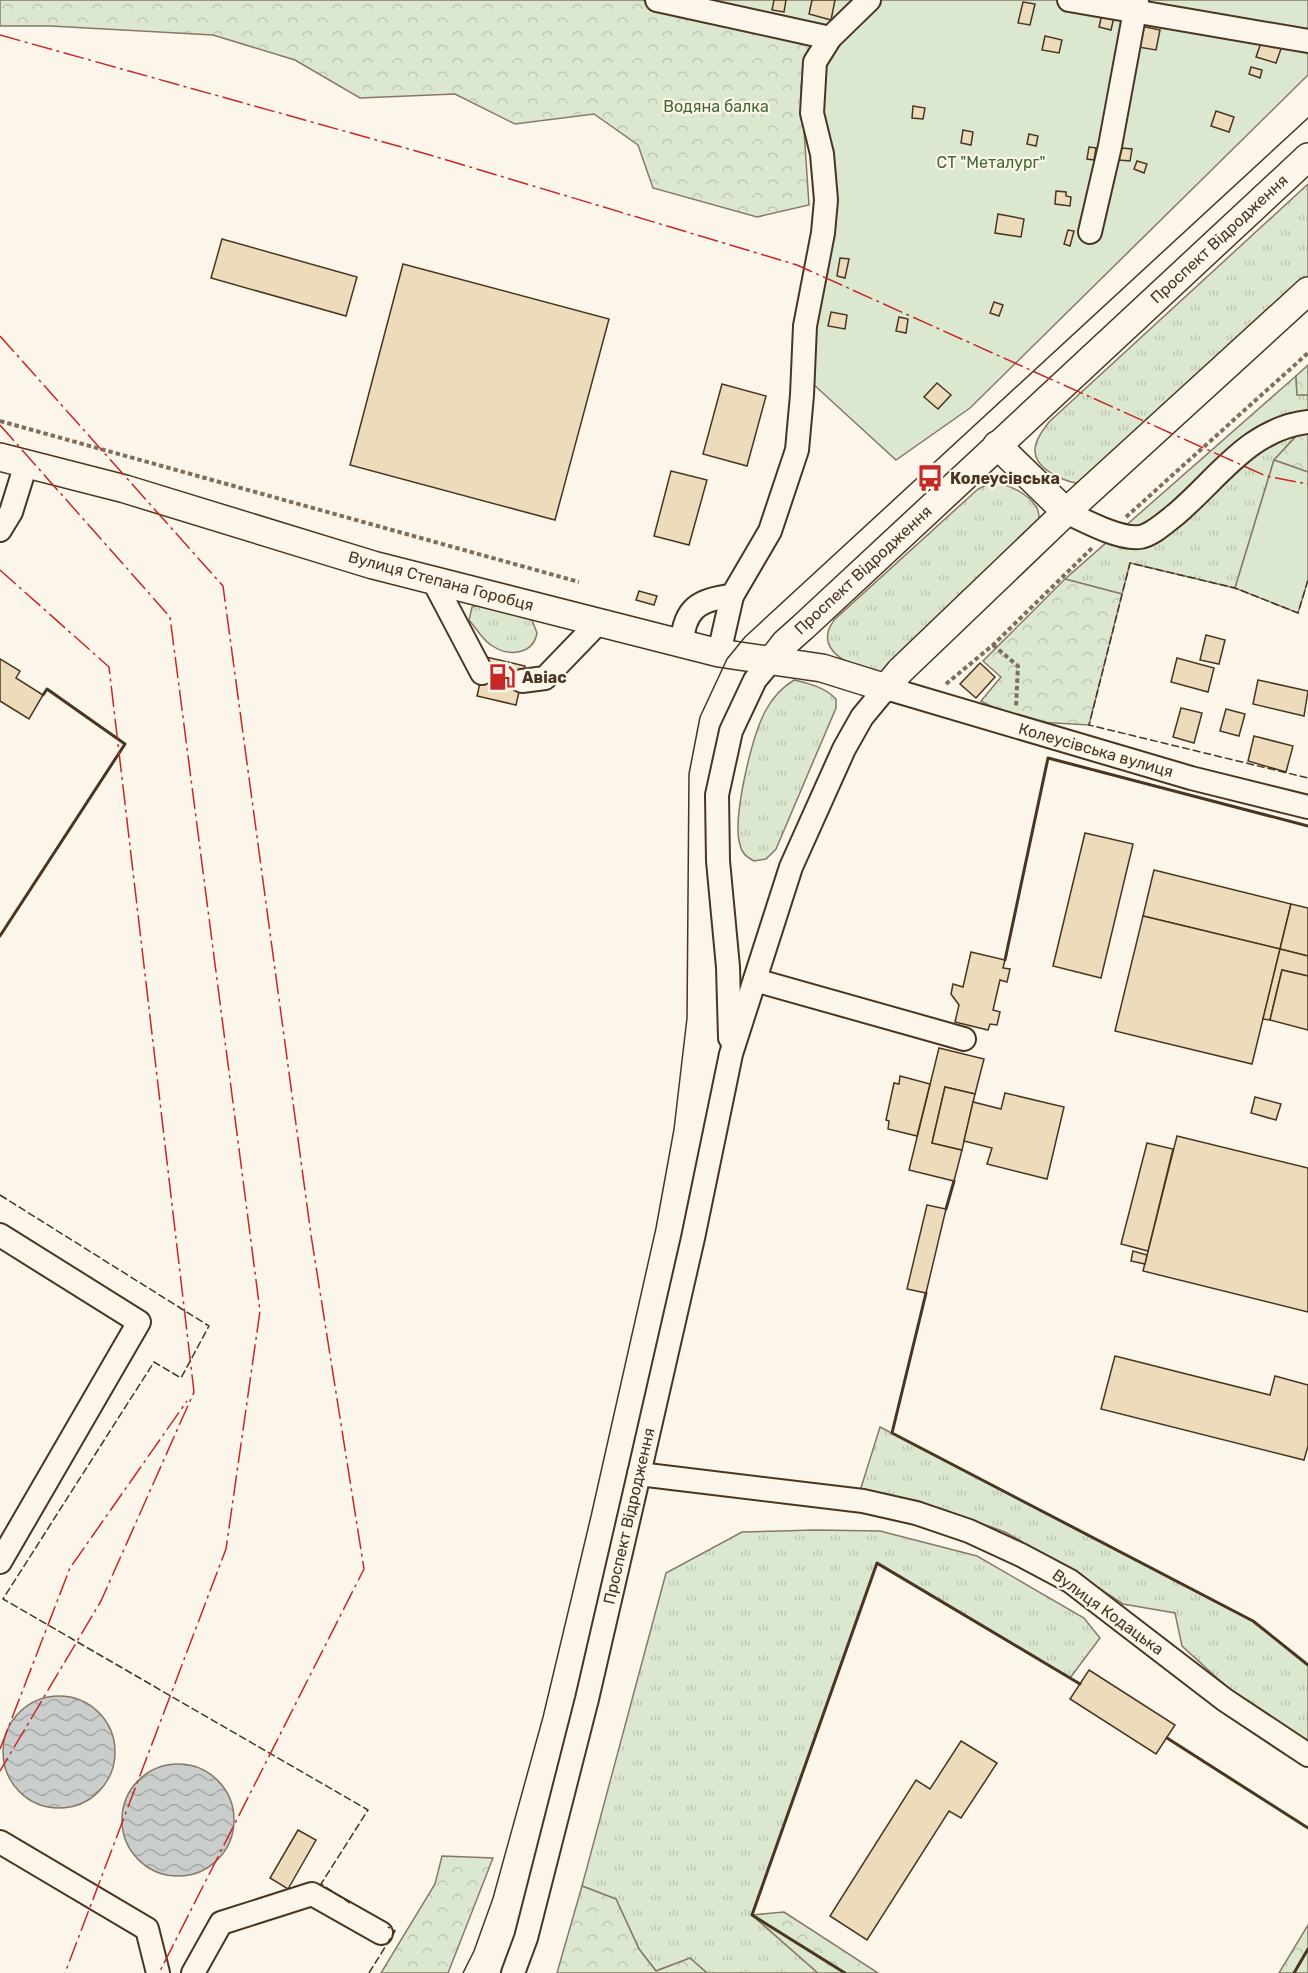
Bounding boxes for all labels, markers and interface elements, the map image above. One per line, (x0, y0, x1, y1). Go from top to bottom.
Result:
park label: Водяна балка (663, 97, 769, 116)
park label: СТ "Металург" (937, 153, 1045, 172)
street label: Проспект Відродження (1147, 170, 1291, 308)
bus stop icon: Колеусівська (915, 463, 945, 493)
place label: Колеусівська (950, 469, 1060, 488)
street label: Проспект Відродження (791, 501, 935, 639)
street label: Вулиця Степана Горобця (346, 547, 536, 615)
fuel station icon: Авіас (487, 662, 517, 692)
place label: Авіас (522, 668, 567, 687)
street label: Колеусівська вулиця (1017, 719, 1175, 781)
street label: Проспект Відродження (599, 1426, 659, 1606)
street label: Вулиця Кодацька (1049, 1565, 1167, 1659)

